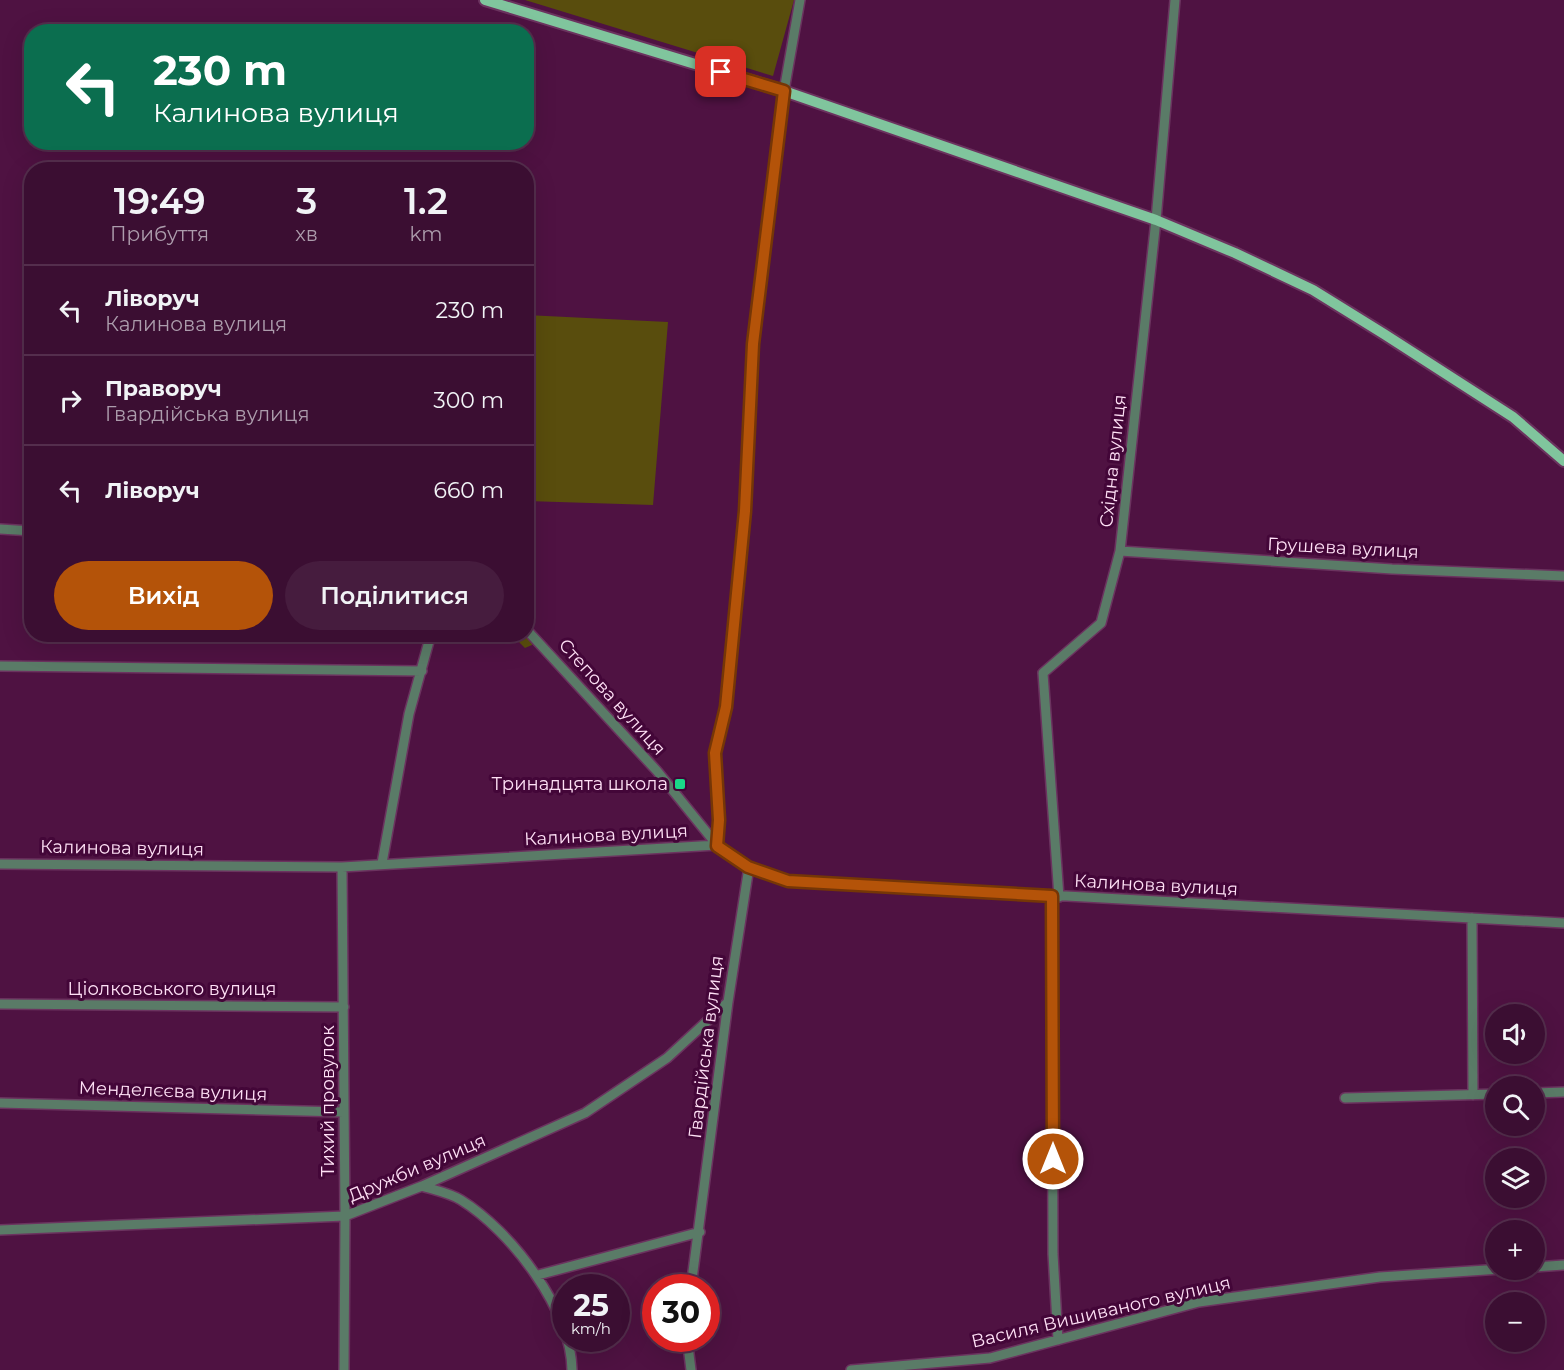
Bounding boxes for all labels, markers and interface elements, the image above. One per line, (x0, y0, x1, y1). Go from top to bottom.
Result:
text: 230 m (153, 44, 287, 96)
pin (695, 46, 746, 97)
icon: left (54, 48, 132, 126)
icon: arrive (704, 55, 737, 88)
text: Калинова вулиця (153, 96, 399, 129)
text: 19:49 (114, 179, 206, 223)
text: 3 (296, 179, 317, 223)
text: 1.2 (404, 179, 448, 223)
text: Прибуття (110, 222, 209, 246)
text: хв (295, 222, 318, 246)
text: km (409, 222, 442, 246)
text: Ліворуч (105, 285, 200, 312)
icon: left (54, 294, 87, 327)
text: 230 m (435, 297, 504, 324)
text: Калинова вулиця (105, 312, 287, 336)
text: Праворуч (105, 375, 222, 402)
icon: right (54, 384, 87, 417)
text: 300 m (433, 387, 504, 414)
street label: Східна вулиця (1095, 393, 1131, 529)
text: Гвардійська вулиця (105, 402, 310, 426)
icon: left (54, 474, 87, 507)
text: Ліворуч (105, 477, 200, 504)
text: 660 m (434, 477, 504, 504)
street label: Грушева вулиця (1267, 533, 1419, 563)
button: Вихід (54, 561, 273, 630)
button: Поділитися (285, 561, 504, 630)
street label: Степова вулиця (554, 634, 670, 760)
place label: Тринадцята школа (492, 773, 668, 795)
marker: Тринадцята школа (673, 777, 687, 791)
street label: Калинова вулиця (524, 820, 688, 850)
street label: Калинова вулиця (40, 836, 204, 860)
street label: Калинова вулиця (1074, 870, 1238, 900)
street label: Гвардійська вулиця (684, 954, 728, 1140)
street label: Ціолковського вулиця (68, 978, 276, 1000)
map controls (1485, 1004, 1545, 1352)
button: sound (1485, 1004, 1545, 1064)
street label: Тихий провулок (317, 1025, 339, 1177)
button: search (1485, 1076, 1545, 1136)
street label: Менделєєва вулиця (78, 1077, 268, 1105)
position arrow (1021, 1127, 1085, 1191)
street label: Дружби вулиця (345, 1129, 489, 1207)
button: layers (1485, 1148, 1545, 1208)
button: + (1485, 1220, 1545, 1280)
street label: Василя Вишиваного вулиця (969, 1271, 1233, 1353)
speed limit sign: 30 (642, 1274, 720, 1352)
text: 25 (573, 1287, 609, 1324)
button: − (1485, 1292, 1545, 1352)
text: km/h (571, 1319, 611, 1338)

